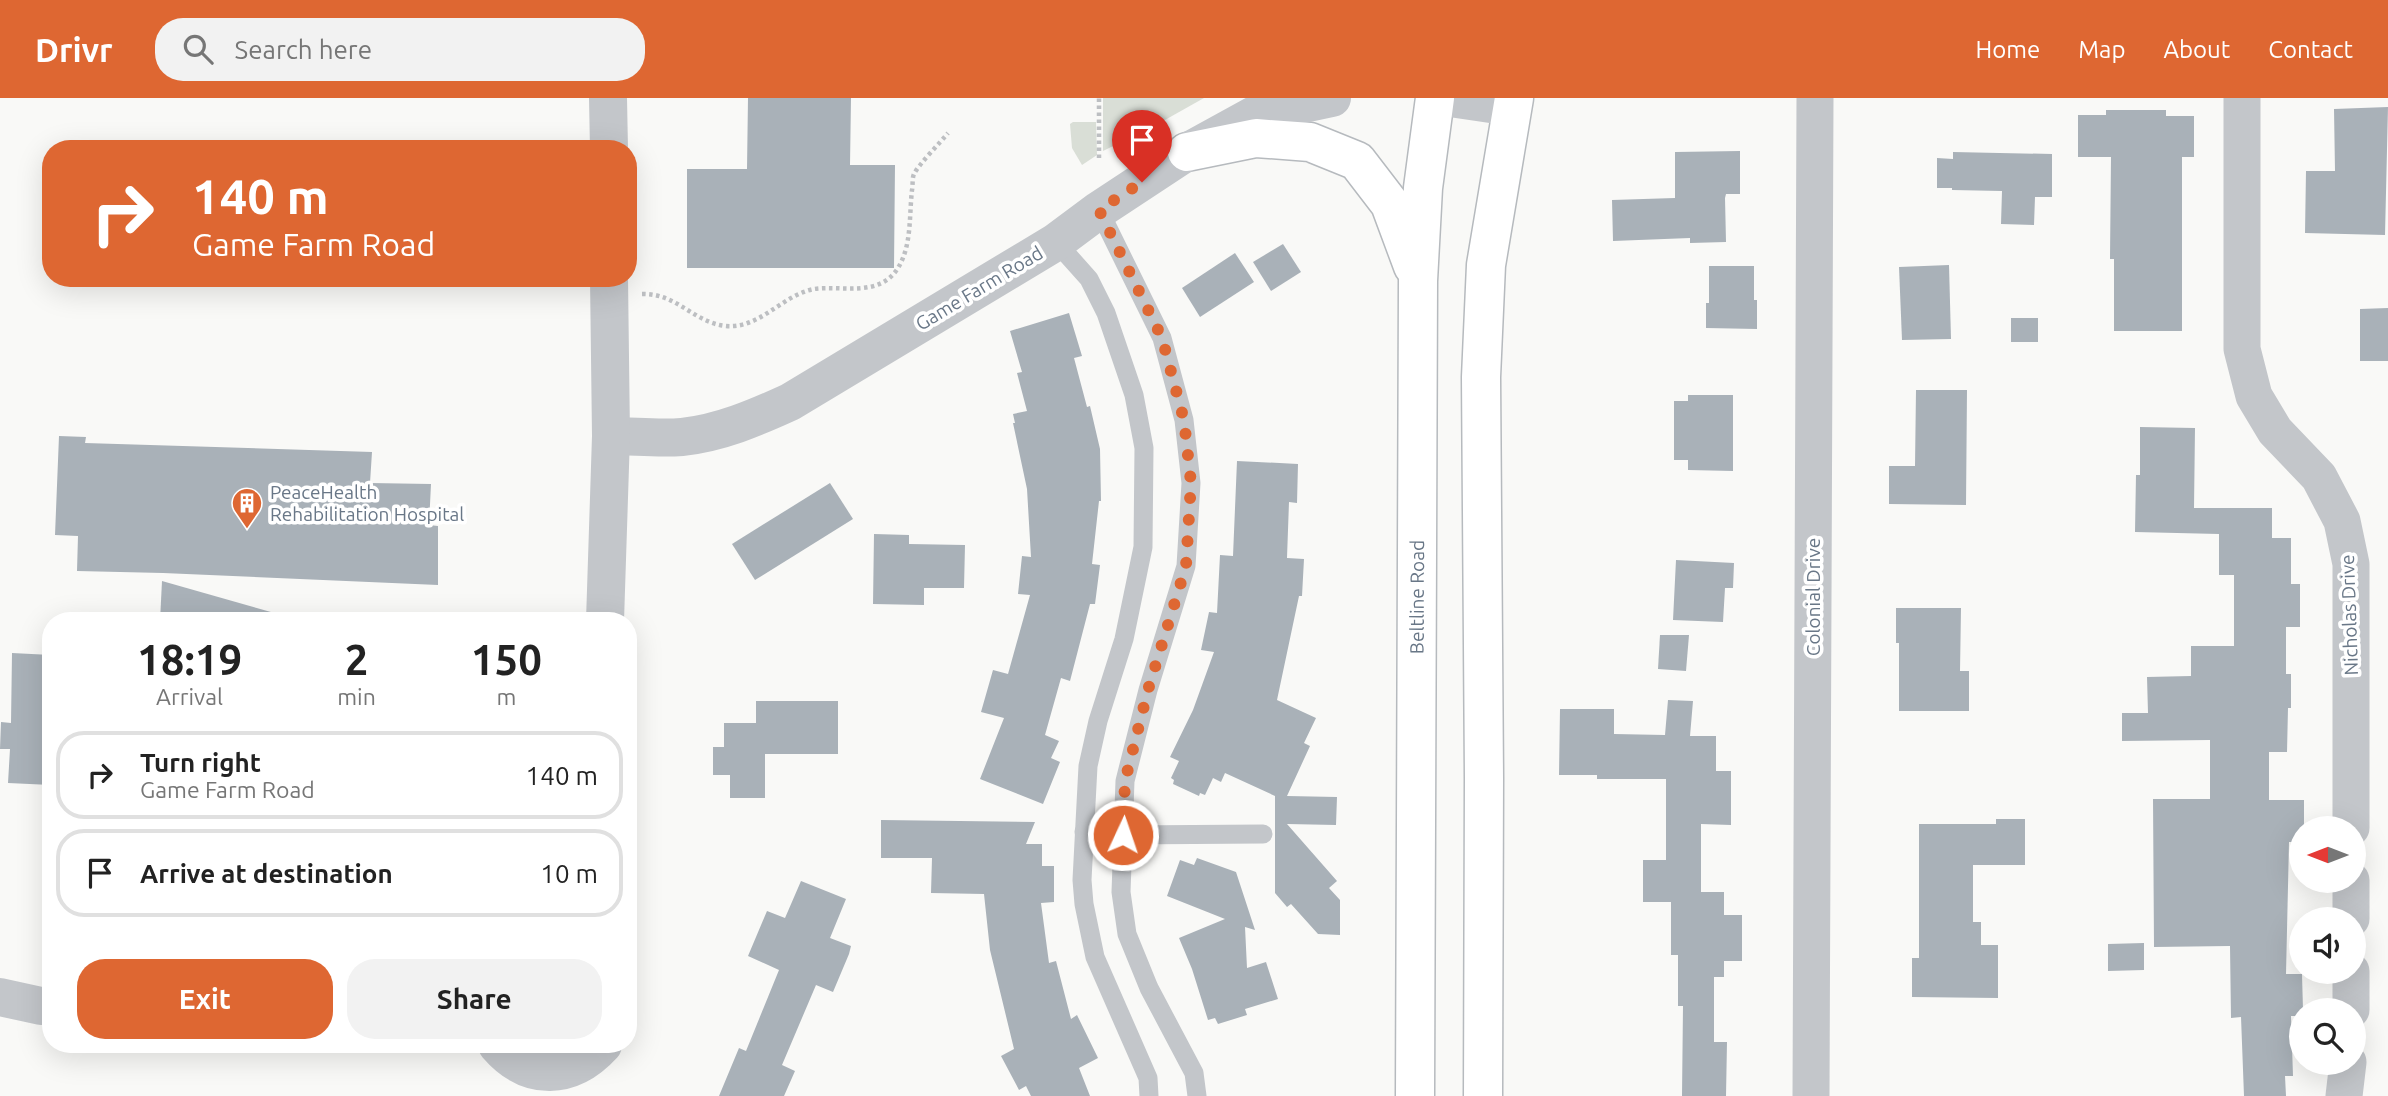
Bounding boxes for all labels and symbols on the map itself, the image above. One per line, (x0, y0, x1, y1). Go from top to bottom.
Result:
pin (1112, 110, 1172, 182)
street label: Game Farm Road (911, 241, 1047, 335)
place label: PeaceHealth Rehabilitation Hospital (270, 481, 464, 525)
building icon: PeaceHealth Rehabilitation Hospital (230, 486, 264, 530)
street label: Colonial Drive (1802, 538, 1824, 656)
street label: Beltline Road (1406, 540, 1428, 654)
street label: Nicholas Drive (2336, 554, 2362, 676)
position arrow (1086, 798, 1160, 872)
north arrow (2289, 816, 2366, 892)

